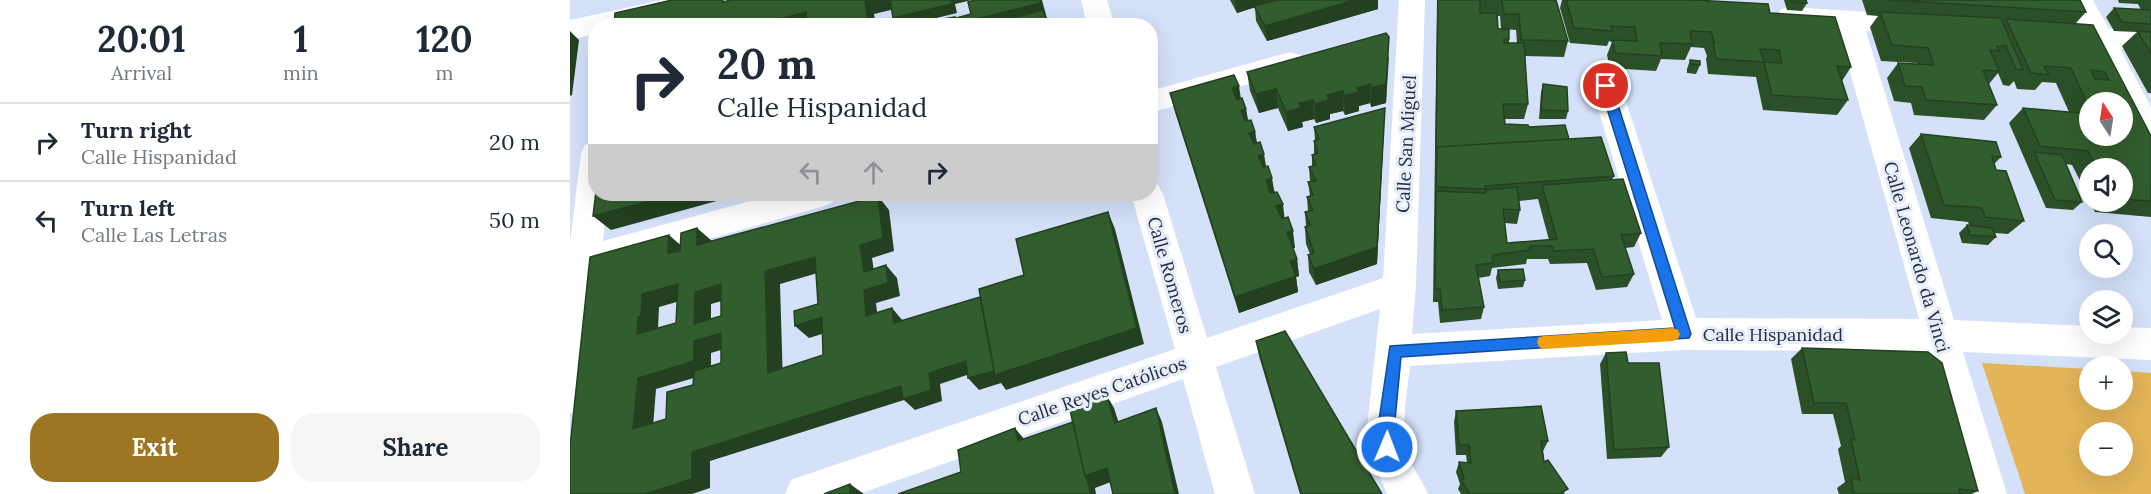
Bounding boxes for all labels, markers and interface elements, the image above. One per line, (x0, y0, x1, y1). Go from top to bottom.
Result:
text: 20:01 (97, 16, 186, 62)
text: 1 (294, 16, 308, 62)
text: 120 (416, 16, 473, 62)
text: 20 m (717, 37, 816, 91)
icon: right (618, 42, 696, 120)
text: Arrival (111, 60, 172, 85)
text: min (283, 60, 319, 85)
text: m (435, 60, 453, 85)
pin (1580, 60, 1631, 111)
icon: arrive (1589, 69, 1622, 102)
street label: Calle San Miguel (1391, 74, 1421, 214)
text: Calle Hispanidad (717, 90, 927, 124)
north arrow (2079, 92, 2133, 146)
map controls (2079, 92, 2133, 476)
text: Turn right (81, 116, 192, 144)
icon: right (30, 126, 63, 159)
text: 20 m (489, 128, 540, 156)
text: Calle Hispanidad (81, 144, 237, 169)
icon: left (794, 156, 827, 189)
icon: ahead (857, 156, 890, 189)
icon: right (920, 156, 953, 189)
button: sound (2079, 158, 2133, 212)
street label: Calle Leonardo da Vinci (1879, 159, 1955, 355)
text: Turn left (81, 194, 175, 222)
icon: left (30, 204, 63, 237)
text: 50 m (489, 206, 540, 234)
street label: Calle Romeros (1142, 214, 1198, 336)
text: Calle Las Letras (81, 222, 227, 247)
button: search (2079, 224, 2133, 278)
button: layers (2079, 290, 2133, 344)
street label: Calle Hispanidad (1703, 323, 1843, 346)
street label: Calle Reyes Católicos (1015, 351, 1189, 431)
button: + (2079, 356, 2133, 410)
button: Exit (30, 413, 279, 482)
button: Share (291, 413, 540, 482)
position arrow (1355, 415, 1419, 479)
button: − (2079, 422, 2133, 476)

